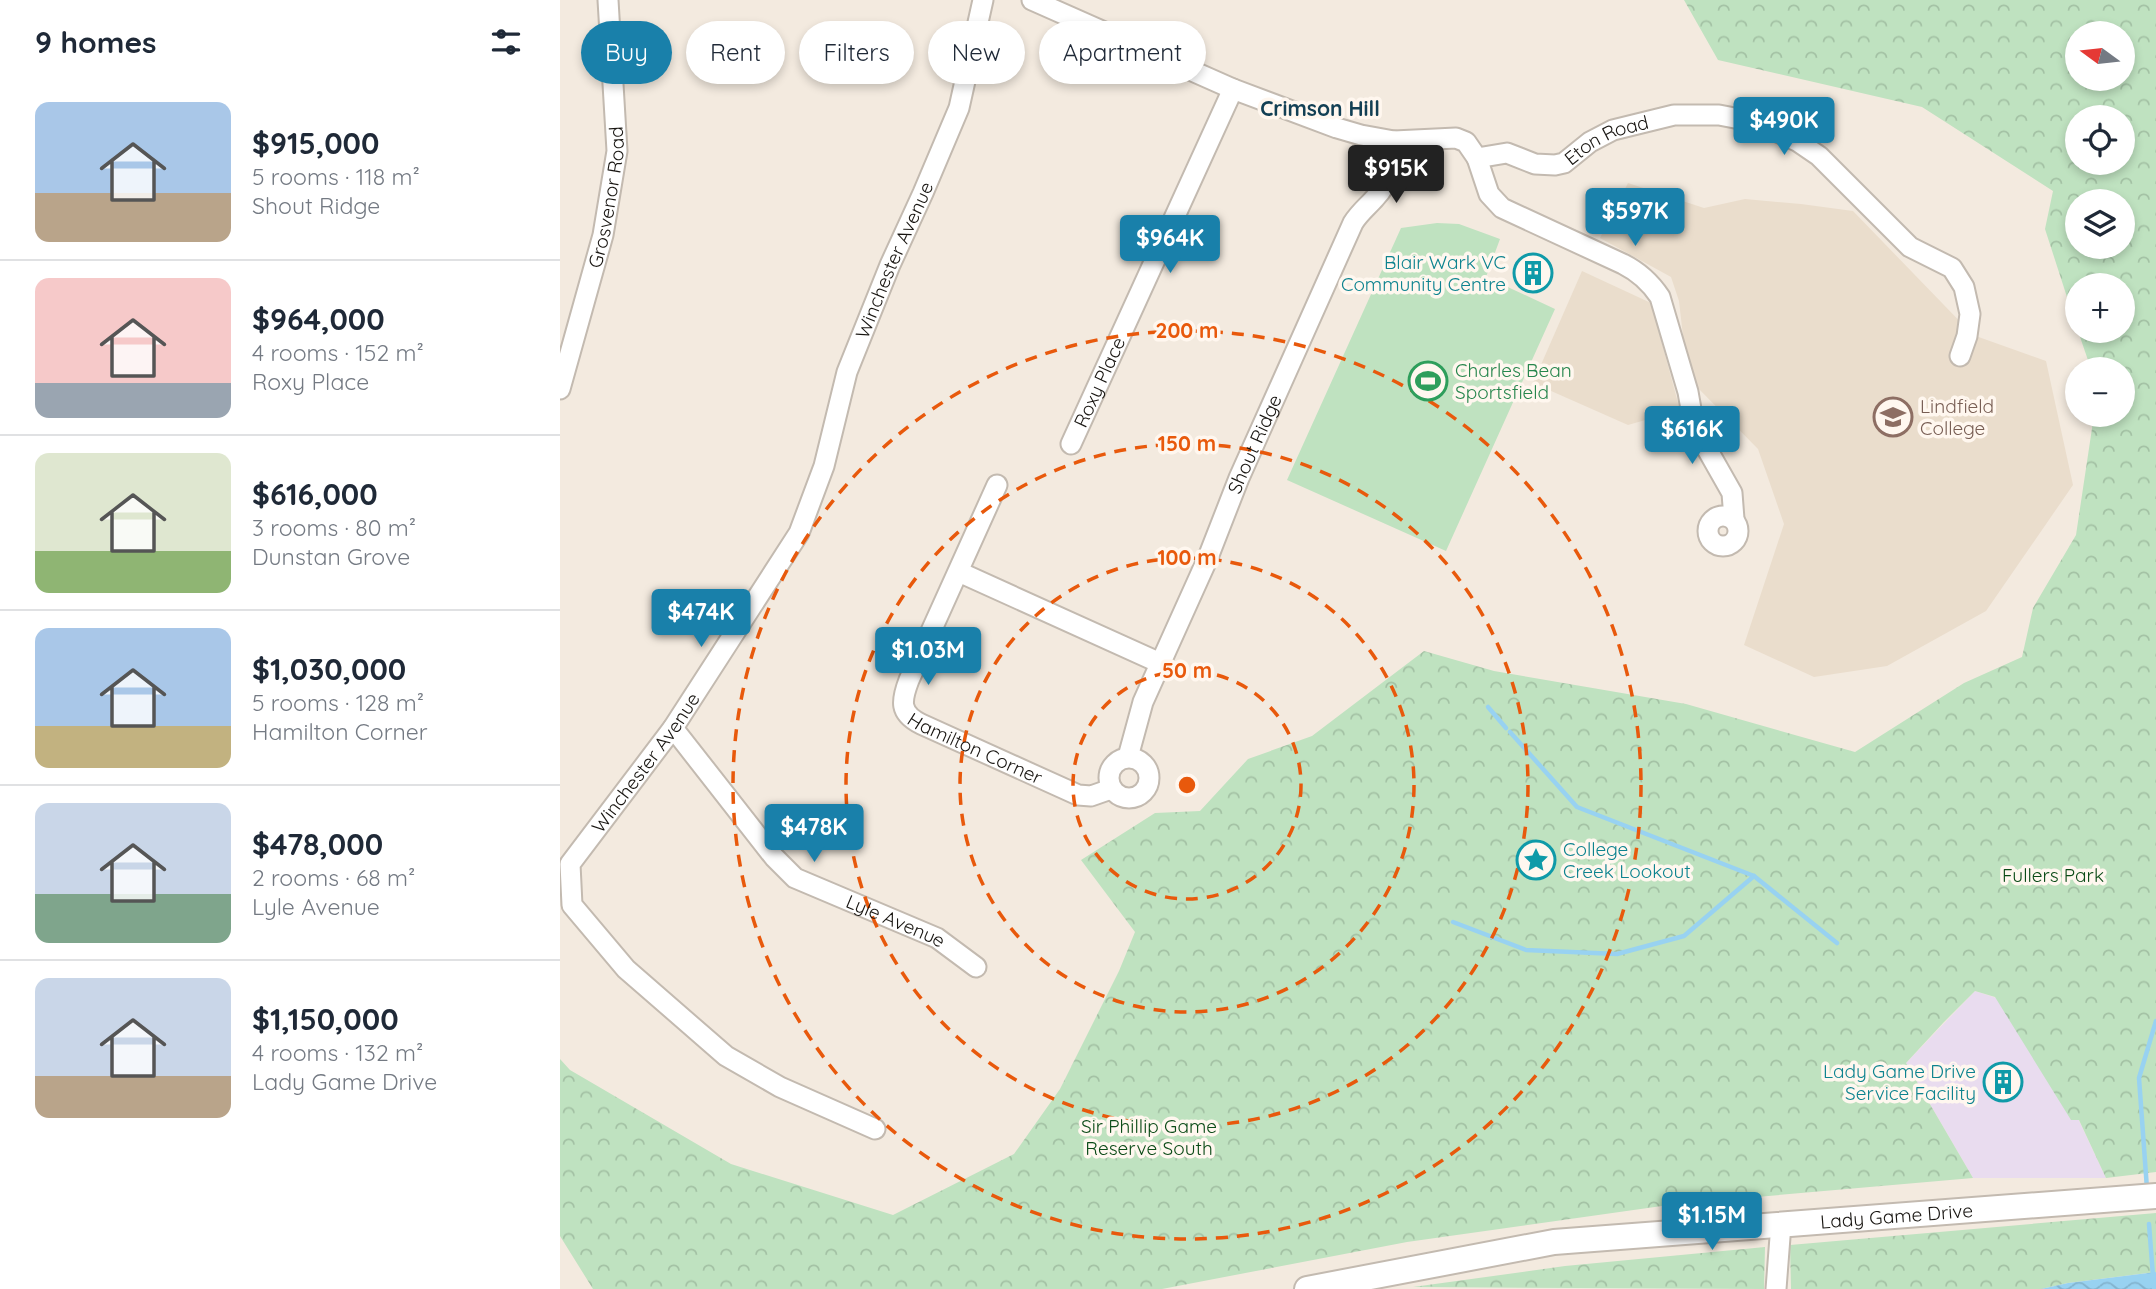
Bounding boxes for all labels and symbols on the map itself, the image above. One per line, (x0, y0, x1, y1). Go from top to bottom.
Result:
north arrow (2065, 21, 2135, 91)
district label: Crimson Hill (1260, 95, 1380, 121)
pin: $490K (1735, 97, 1833, 157)
street label: Eton Road (1559, 110, 1651, 170)
street label: Grosvenor Road (582, 126, 629, 271)
pin: $915K (1347, 146, 1445, 205)
street label: Winchester Avenue (850, 178, 938, 342)
pin: $597K (1586, 188, 1684, 248)
pin: $964K (1121, 216, 1219, 275)
place label: Blair Wark VC Community Centre (1341, 250, 1506, 296)
building icon: Blair Wark VC Community Centre (1512, 252, 1554, 294)
text: 200 m (1156, 317, 1218, 343)
street label: Roxy Place (1068, 333, 1130, 431)
place label: Charles Bean Sportsfield (1455, 358, 1572, 404)
sports icon: Charles Bean Sportsfield (1407, 360, 1449, 402)
street label: Shout Ridge (1222, 391, 1287, 497)
place label: Lindfield College (1920, 394, 1994, 440)
school or university icon: Lindfield College (1872, 396, 1914, 438)
pin: $616K (1643, 406, 1741, 466)
text: 150 m (1158, 430, 1216, 456)
text: 100 m (1157, 544, 1217, 570)
pin: $474K (652, 590, 750, 649)
pin: $1.03M (871, 628, 985, 687)
text: 50 m (1162, 657, 1212, 683)
street label: Winchester Avenue (586, 688, 705, 837)
street label: Hamilton Corner (903, 707, 1047, 790)
centre of rings (1175, 773, 1199, 797)
pin: $478K (765, 804, 863, 864)
place label: College Creek Lookout (1563, 837, 1691, 883)
place icon: College Creek Lookout (1515, 839, 1557, 881)
park label: Fullers Park (2002, 863, 2104, 887)
street label: Lyle Avenue (843, 889, 951, 952)
place label: Lady Game Drive Service Facility (1823, 1059, 1976, 1105)
building icon: Lady Game Drive Service Facility (1982, 1061, 2024, 1103)
park label: Sir Phillip Game Reserve South (1081, 1114, 1217, 1160)
pin: $1.15M (1655, 1192, 1769, 1252)
street label: Lady Game Drive (1819, 1198, 1974, 1234)

